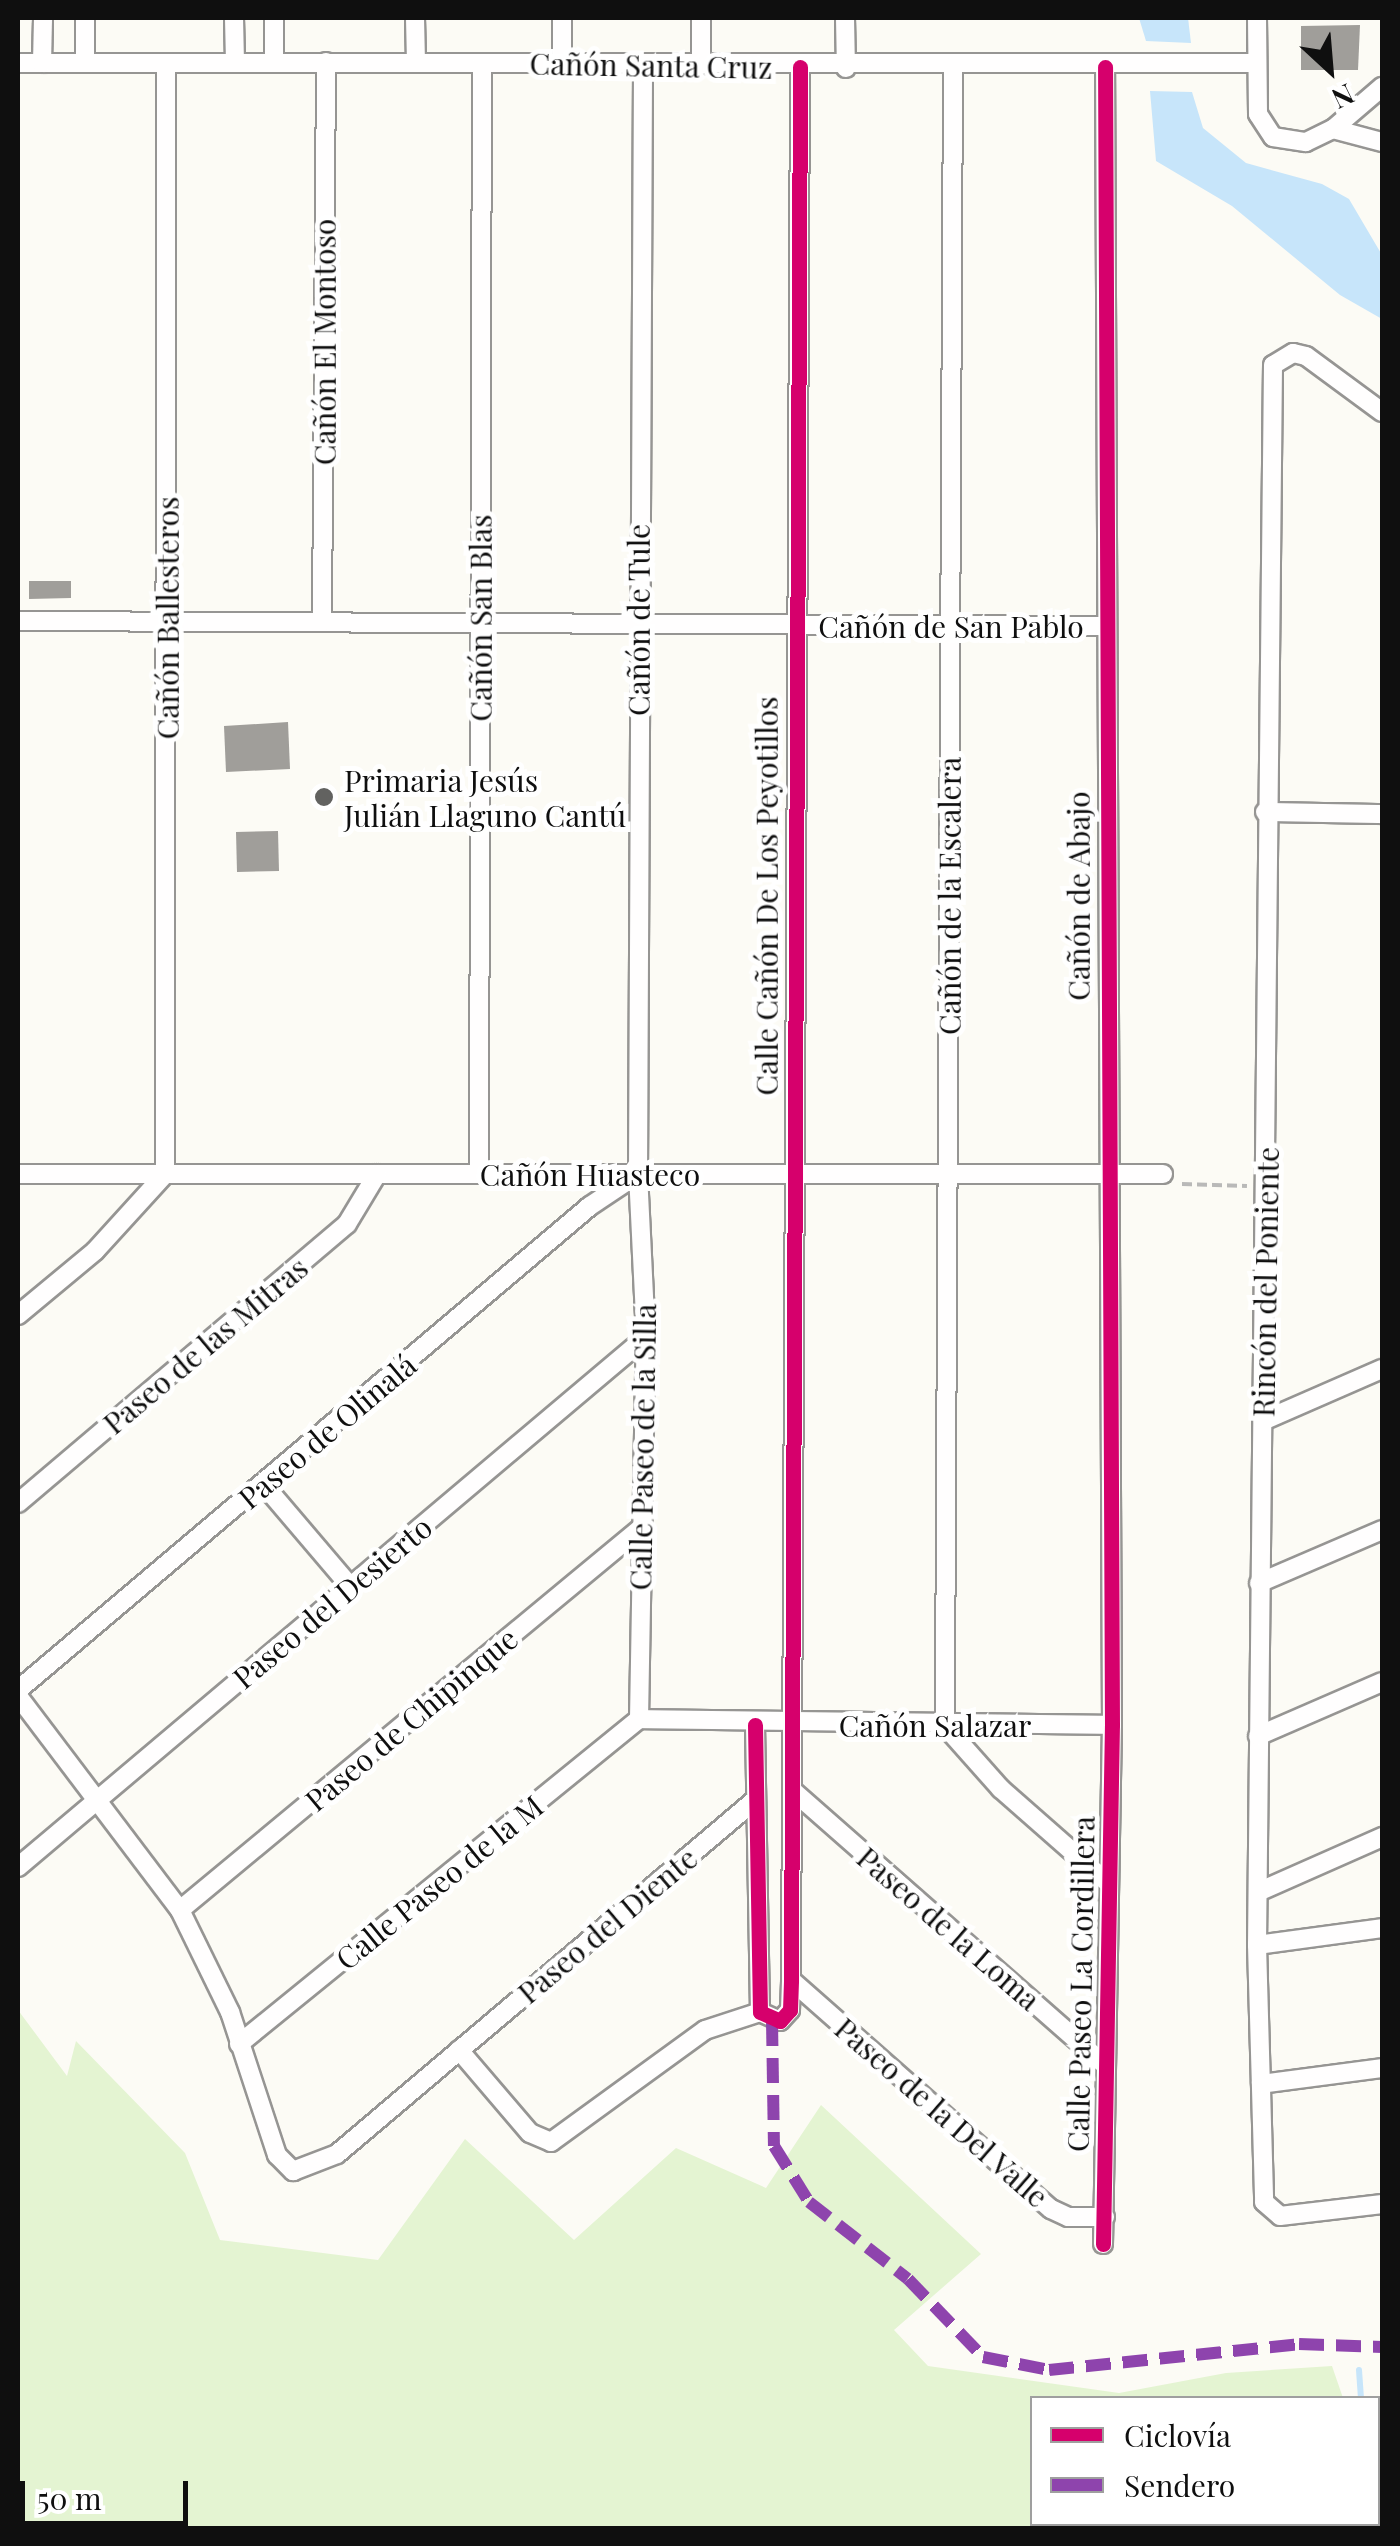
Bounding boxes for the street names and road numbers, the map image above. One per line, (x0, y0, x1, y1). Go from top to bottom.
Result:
street label: Cañón Santa Cruz (529, 45, 773, 85)
street label: Cañón El Montoso (306, 219, 342, 465)
street label: Cañón Ballesteros (149, 497, 185, 739)
street label: Cañón San Blas (462, 514, 498, 722)
street label: Cañón de Tule (620, 524, 656, 716)
street label: Cañón de San Pablo (818, 608, 1084, 644)
street label: Calle Cañón De Los Peyotillos (748, 696, 784, 1096)
street label: Cañón de la Escalera (931, 756, 967, 1036)
street label: Cañón de Abajo (1060, 791, 1096, 1001)
street label: Rincón del Poniente (1245, 1146, 1285, 1418)
street label: Cañón Huasteco (480, 1156, 700, 1192)
street label: Paseo de las Mitras (95, 1249, 315, 1441)
street label: Calle Paseo de la Silla (621, 1303, 663, 1591)
street label: Paseo de Olinalá (231, 1346, 423, 1516)
street label: Paseo del Desierto (225, 1508, 439, 1696)
street label: Paseo de Chipinque (298, 1620, 524, 1818)
street label: Cañón Salazar (839, 1707, 1031, 1743)
street label: Calle Paseo de la M (328, 1787, 550, 1977)
street label: Calle Paseo La Cordillera (1059, 1816, 1101, 2152)
street label: Paseo de la Loma (850, 1838, 1048, 2018)
street label: Paseo del Diente (510, 1840, 704, 2010)
street label: Paseo de la Del Valle (827, 2009, 1057, 2215)

